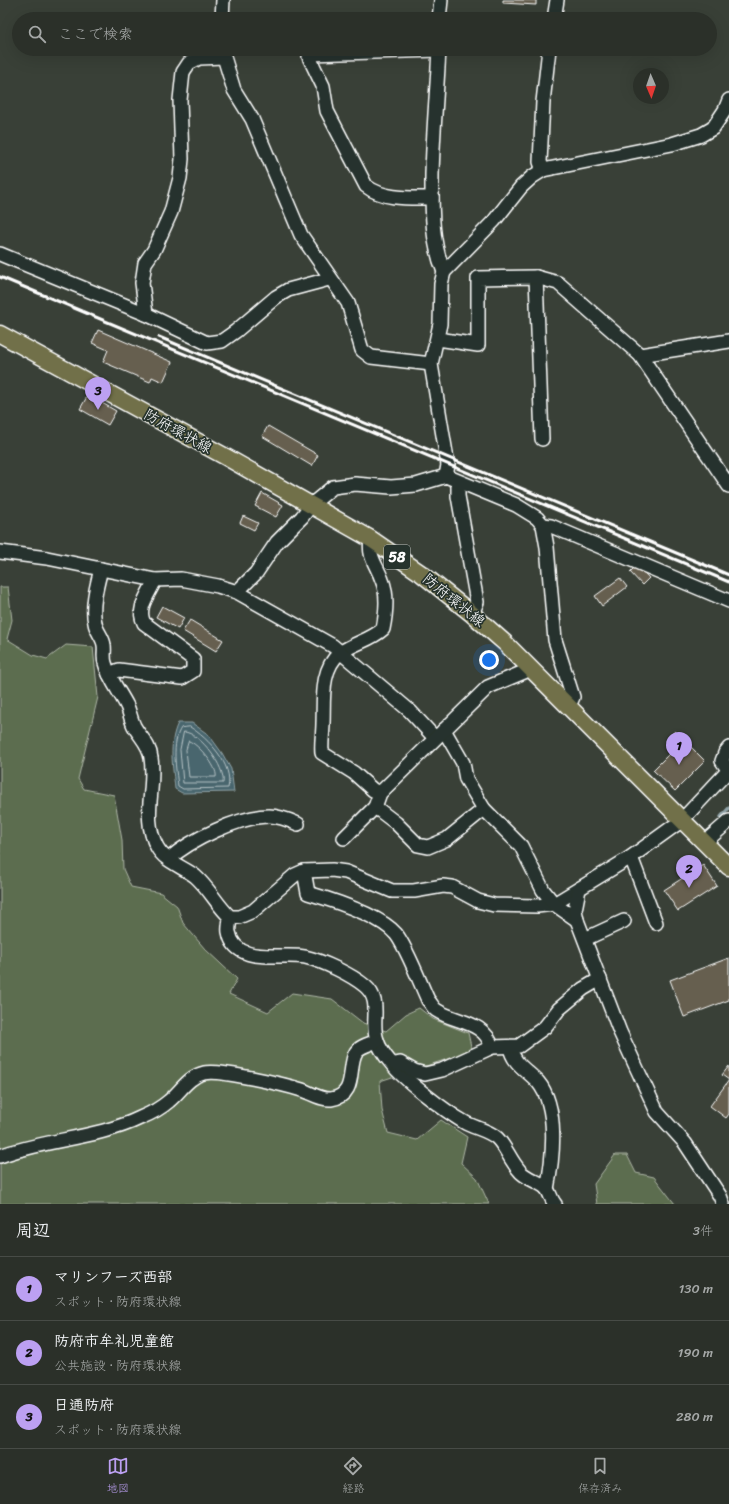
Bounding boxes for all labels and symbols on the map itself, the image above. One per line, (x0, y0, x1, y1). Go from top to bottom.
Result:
north arrow (633, 68, 669, 104)
pin: 3 (85, 377, 111, 410)
street label: 防府環状線 (139, 401, 217, 461)
road number: 58 (384, 545, 410, 569)
street label: 防府環状線 (417, 566, 491, 634)
your location (479, 650, 499, 670)
pin: 1 (666, 732, 692, 765)
pin: 2 (676, 855, 702, 888)

